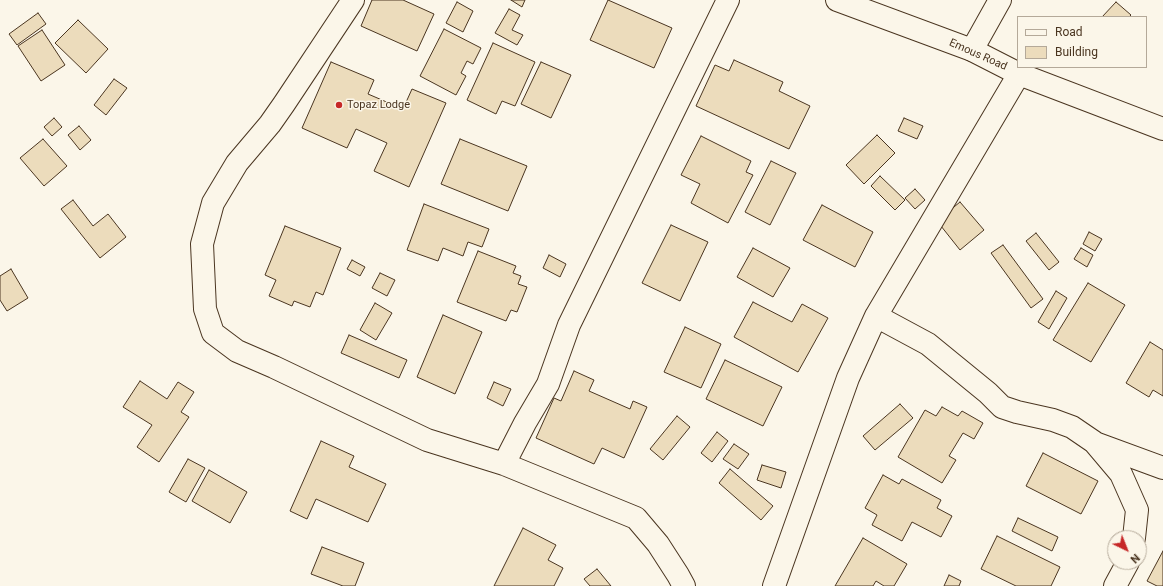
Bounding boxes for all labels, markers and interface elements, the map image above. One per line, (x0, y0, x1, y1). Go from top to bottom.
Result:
legend (1017, 16, 1147, 68)
text: Road (1055, 25, 1083, 39)
street label: Emous Road (947, 36, 1009, 74)
text: Building (1055, 45, 1098, 59)
place label: Topaz Lodge (347, 98, 410, 112)
marker: Topaz Lodge (334, 100, 344, 110)
north arrow (1107, 530, 1147, 570)
text: N (1128, 551, 1142, 566)

